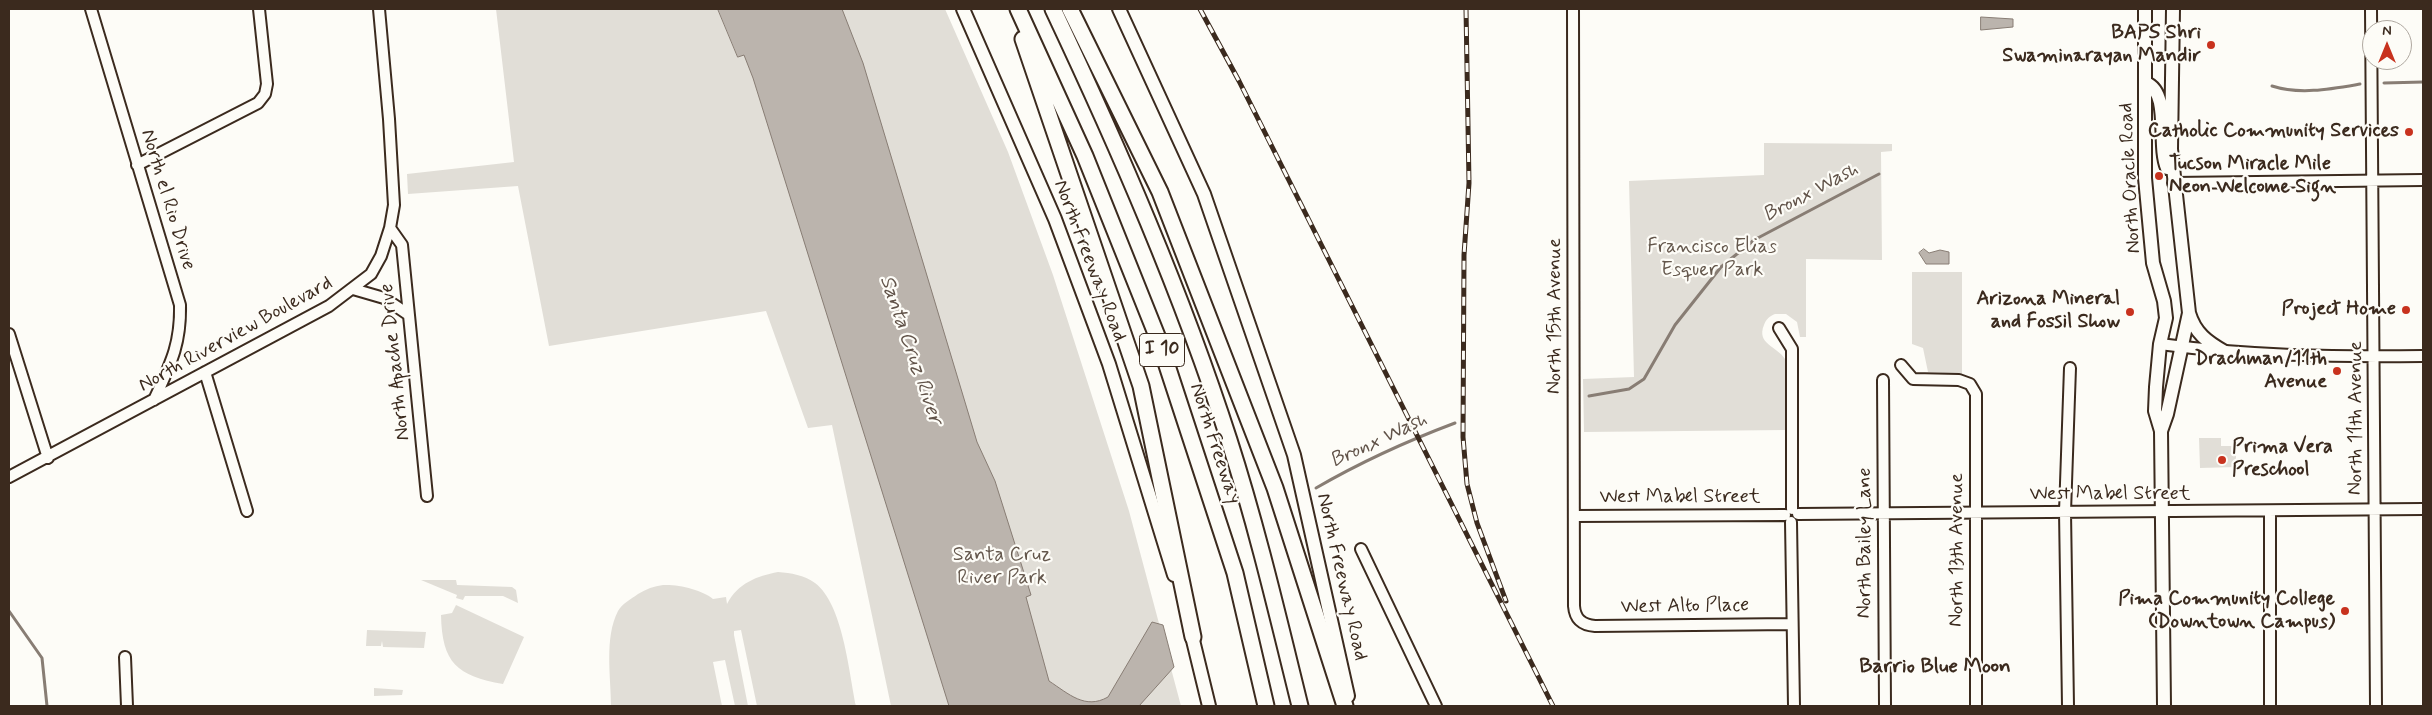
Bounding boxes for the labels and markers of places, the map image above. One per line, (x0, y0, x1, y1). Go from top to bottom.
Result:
place label: BAPS Shri Swaminarayan Mandir (2002, 22, 2201, 69)
marker: BAPS Shri Swaminarayan Mandir (2205, 39, 2217, 51)
place label: Catholic Community Services (2148, 120, 2399, 144)
marker: Catholic Community Services (2403, 126, 2415, 138)
place label: Tucson Miracle Mile Neon Welcome Sign (2169, 153, 2336, 200)
marker: Tucson Miracle Mile Neon Welcome Sign (2153, 170, 2165, 182)
place label: Arizona Mineral and Fossil Show (1977, 288, 2120, 335)
place label: Project Home (2281, 298, 2396, 322)
marker: Project Home (2400, 304, 2412, 316)
marker: Arizona Mineral and Fossil Show (2124, 306, 2136, 318)
place label: Drachman/11th Avenue (2194, 348, 2327, 395)
marker: Drachman/11th Avenue (2331, 365, 2343, 377)
place label: Prima Vera Preschool (2232, 436, 2333, 483)
marker: Prima Vera Preschool (2216, 454, 2228, 466)
place label: Pima Community College (Downtown Campus) (2118, 588, 2335, 635)
marker: Pima Community College (Downtown Campus) (2339, 605, 2351, 617)

